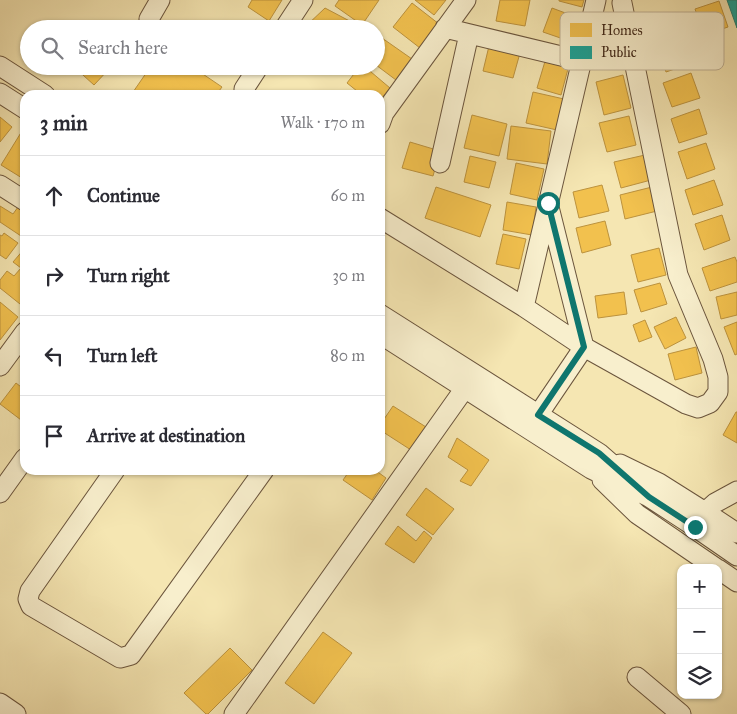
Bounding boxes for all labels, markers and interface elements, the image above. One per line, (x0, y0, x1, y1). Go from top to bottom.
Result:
legend (560, 12, 724, 70)
search box (20, 20, 385, 75)
text: Homes (601, 22, 643, 39)
icon: search (38, 34, 66, 62)
text: Search here (78, 36, 168, 59)
text: Public (601, 44, 637, 61)
text: 3 min (40, 110, 88, 136)
text: Walk · 170 m (281, 113, 365, 132)
icon: ahead (40, 182, 68, 210)
text: Continue (87, 184, 160, 207)
text: 60 m (331, 186, 365, 205)
route start (537, 192, 560, 215)
icon: right (40, 262, 68, 290)
text: Turn right (87, 264, 170, 287)
text: 30 m (332, 266, 365, 285)
icon: left (40, 342, 68, 370)
text: Turn left (87, 344, 157, 367)
text: 80 m (330, 346, 365, 365)
icon: arrive (40, 422, 68, 450)
text: Arrive at destination (87, 424, 245, 447)
route end (684, 516, 707, 539)
map controls (677, 564, 722, 699)
button: + (677, 564, 722, 609)
button: − (677, 609, 722, 654)
button: layers (677, 654, 722, 699)

